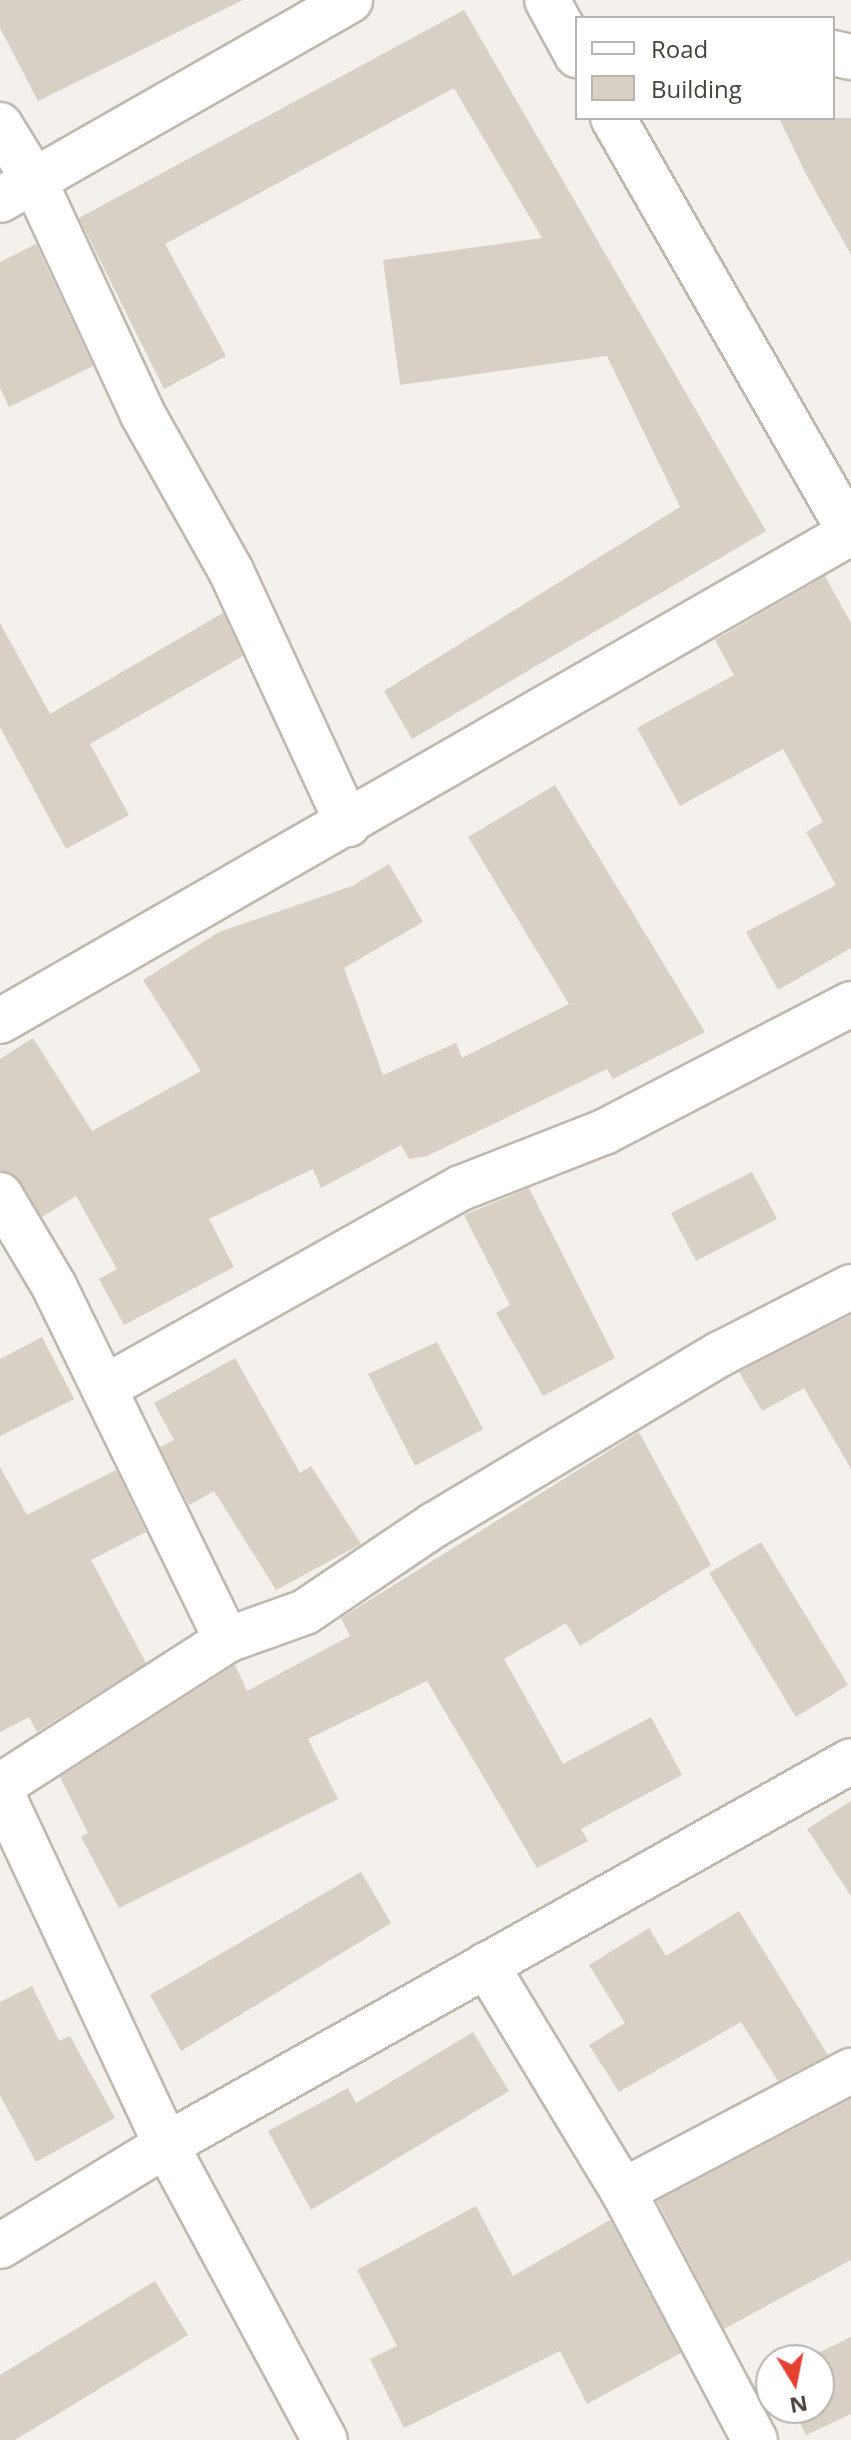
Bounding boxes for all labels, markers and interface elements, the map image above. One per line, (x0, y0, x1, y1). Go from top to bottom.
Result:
legend (575, 16, 835, 120)
text: Road (651, 32, 708, 65)
text: Building (651, 72, 742, 105)
north arrow (755, 2344, 835, 2424)
text: N (787, 2389, 810, 2422)

